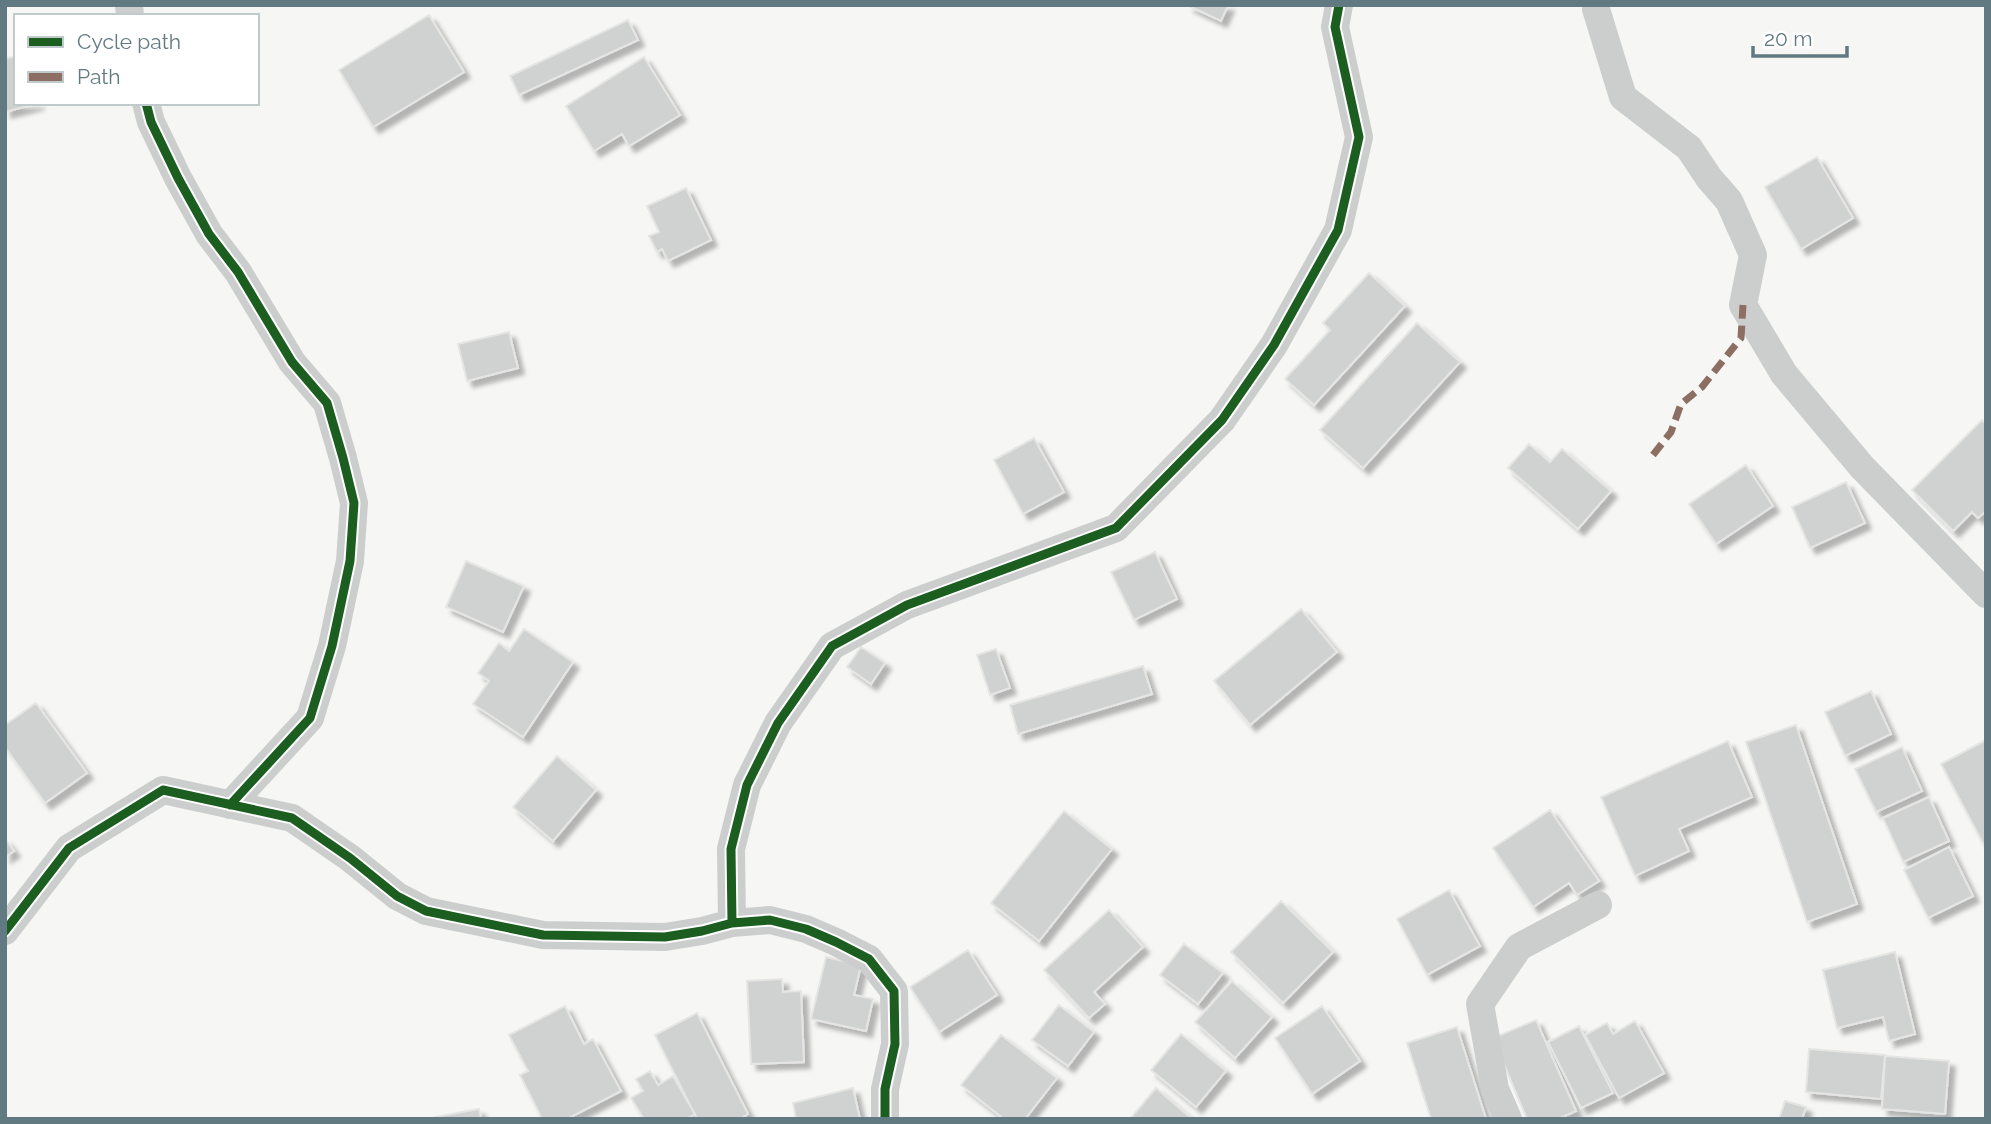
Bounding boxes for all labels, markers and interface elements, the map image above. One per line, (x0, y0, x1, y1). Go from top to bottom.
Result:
legend (14, 14, 259, 105)
scale bar (1753, 14, 1848, 58)
text: 20 m (1764, 26, 1812, 51)
text: Cycle path (77, 29, 181, 54)
text: Path (77, 64, 121, 89)

